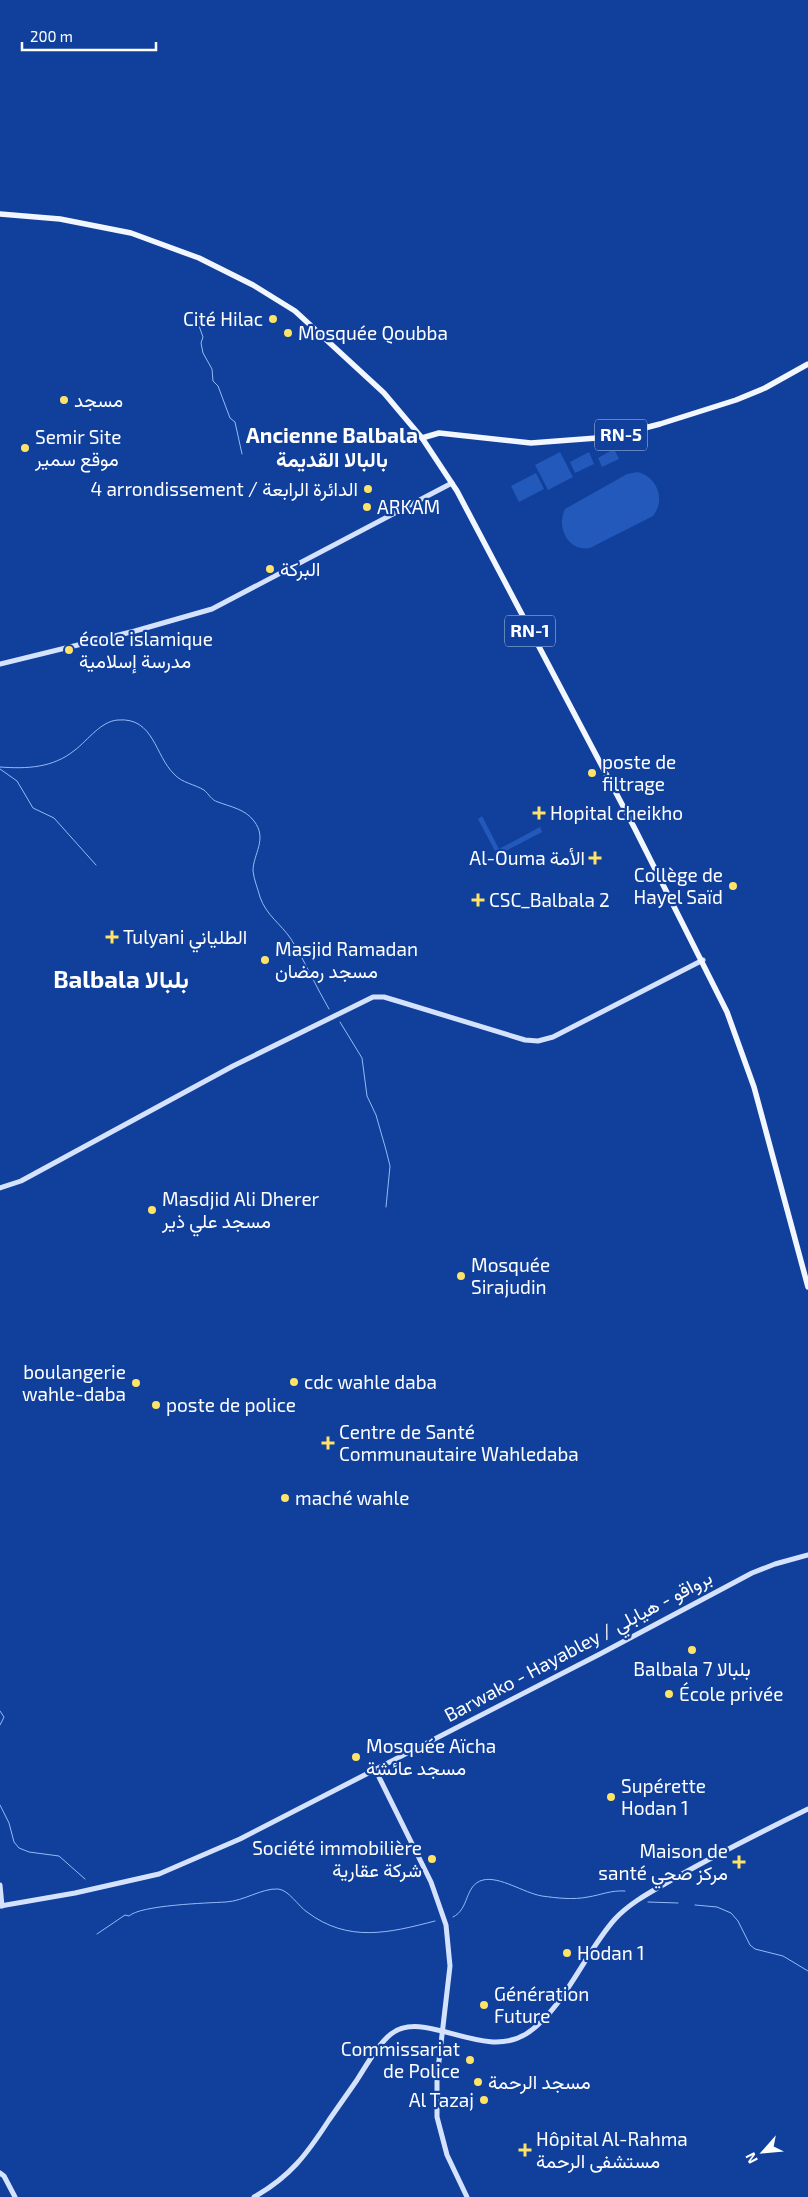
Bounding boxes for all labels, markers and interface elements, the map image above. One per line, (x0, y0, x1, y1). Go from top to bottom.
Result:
scale bar (22, 20, 156, 52)
text: 200 m (30, 27, 73, 45)
place label: Cité Hilac (183, 307, 263, 330)
marker: Cité Hilac (267, 313, 279, 325)
place label: Mosquée Qoubba (298, 321, 448, 344)
marker: Mosquée Qoubba (282, 327, 294, 339)
place label: مسجد (74, 388, 123, 412)
marker: مسجد (58, 394, 70, 406)
road number: RN-5 (595, 420, 647, 450)
district label: Ancienne Balbala بالبالا القديمة (246, 422, 418, 472)
place label: Semir Site موقع سمير (34, 425, 122, 473)
marker: Semir Site موقع سمير (19, 442, 31, 454)
place label: 4 arrondissement / الدائرة الرابعة (90, 477, 358, 501)
marker: 4 arrondissement / الدائرة الرابعة (362, 483, 374, 495)
place label: ARKAM (377, 495, 440, 518)
marker: ARKAM (361, 501, 373, 513)
place label: البركة (280, 557, 320, 581)
marker: البركة (264, 563, 276, 575)
road number: RN-1 (505, 616, 555, 646)
place label: école islamique مدرسة إسلامية (79, 627, 213, 674)
marker: école islamique مدرسة إسلامية (63, 644, 75, 656)
place label: poste de filtrage (602, 750, 676, 795)
marker: poste de filtrage (586, 767, 598, 779)
place label: Hopital cheikho (550, 801, 683, 824)
marker: Hopital cheikho (532, 806, 546, 820)
place label: Al-Ouma الأمة (469, 846, 585, 869)
marker: Al-Ouma الأمة (589, 852, 601, 864)
place label: Collège de Hayel Saïd (634, 863, 723, 908)
marker: Collège de Hayel Saïd (727, 880, 739, 892)
place label: CSC_Balbala 2 (489, 888, 610, 911)
marker: CSC_Balbala 2 (471, 893, 485, 907)
place label: Tulyani الطلياني (123, 925, 247, 953)
marker: Tulyani الطلياني (105, 930, 119, 944)
place label: Masjid Ramadan مسجد رمضان (275, 937, 418, 983)
marker: Masjid Ramadan مسجد رمضان (259, 954, 271, 966)
district label: Balbala بلبالا (53, 964, 189, 994)
place label: Masdjid Ali Dherer مسجد علي ذير (161, 1187, 320, 1237)
marker: Masdjid Ali Dherer مسجد علي ذير (146, 1204, 158, 1216)
place label: Mosquée Sirajudin (471, 1253, 550, 1298)
marker: Mosquée Sirajudin (455, 1270, 467, 1282)
place label: boulangerie wahle-daba (22, 1360, 126, 1405)
place label: cdc wahle daba (304, 1370, 437, 1393)
marker: cdc wahle daba (288, 1376, 300, 1388)
marker: boulangerie wahle-daba (130, 1377, 142, 1389)
place label: poste de police (166, 1393, 296, 1416)
marker: poste de police (150, 1399, 162, 1411)
place label: Centre de Santé Communautaire Wahledaba (339, 1420, 579, 1465)
marker: Centre de Santé Communautaire Wahledaba (321, 1436, 335, 1450)
place label: maché wahle (295, 1486, 409, 1509)
marker: maché wahle (279, 1492, 291, 1504)
street label: Barwako - Hayabley / برواقو - هيابلي (440, 1565, 718, 1731)
marker: Balbala 7 بلبالا (686, 1644, 698, 1656)
place label: Balbala 7 بلبالا (633, 1657, 751, 1681)
place label: École privée (679, 1682, 783, 1705)
marker: École privée (663, 1688, 675, 1700)
place label: Mosquée Aïcha مسجد عائشة (366, 1734, 496, 1780)
marker: Mosquée Aïcha مسجد عائشة (350, 1751, 362, 1763)
place label: Supérette Hodan 1 (621, 1774, 706, 1819)
marker: Supérette Hodan 1 (605, 1791, 617, 1803)
place label: Société immobilière شركة عقارية (252, 1836, 422, 1882)
place label: Maison de santé مركز صحي (598, 1839, 728, 1889)
marker: Société immobilière شركة عقارية (426, 1853, 438, 1865)
marker: Maison de santé مركز صحي (732, 1855, 746, 1869)
place label: Hodan 1 (577, 1941, 645, 1964)
marker: Hodan 1 (561, 1947, 573, 1959)
place label: Génération Future (494, 1982, 589, 2027)
marker: Génération Future (478, 1999, 490, 2011)
place label: Commissariat de Police (341, 2037, 460, 2082)
marker: Commissariat de Police (464, 2054, 476, 2066)
place label: مسجد الرحمة (488, 2070, 591, 2094)
marker: مسجد الرحمة (472, 2076, 484, 2088)
place label: Al Tazaj (409, 2088, 474, 2111)
marker: Al Tazaj (478, 2094, 490, 2106)
place label: Hôpital Al-Rahma مستشفى الرحمة (536, 2127, 688, 2173)
north arrow (738, 2127, 788, 2177)
marker: Hôpital Al-Rahma مستشفى الرحمة (518, 2143, 532, 2157)
text: N (741, 2150, 761, 2166)

